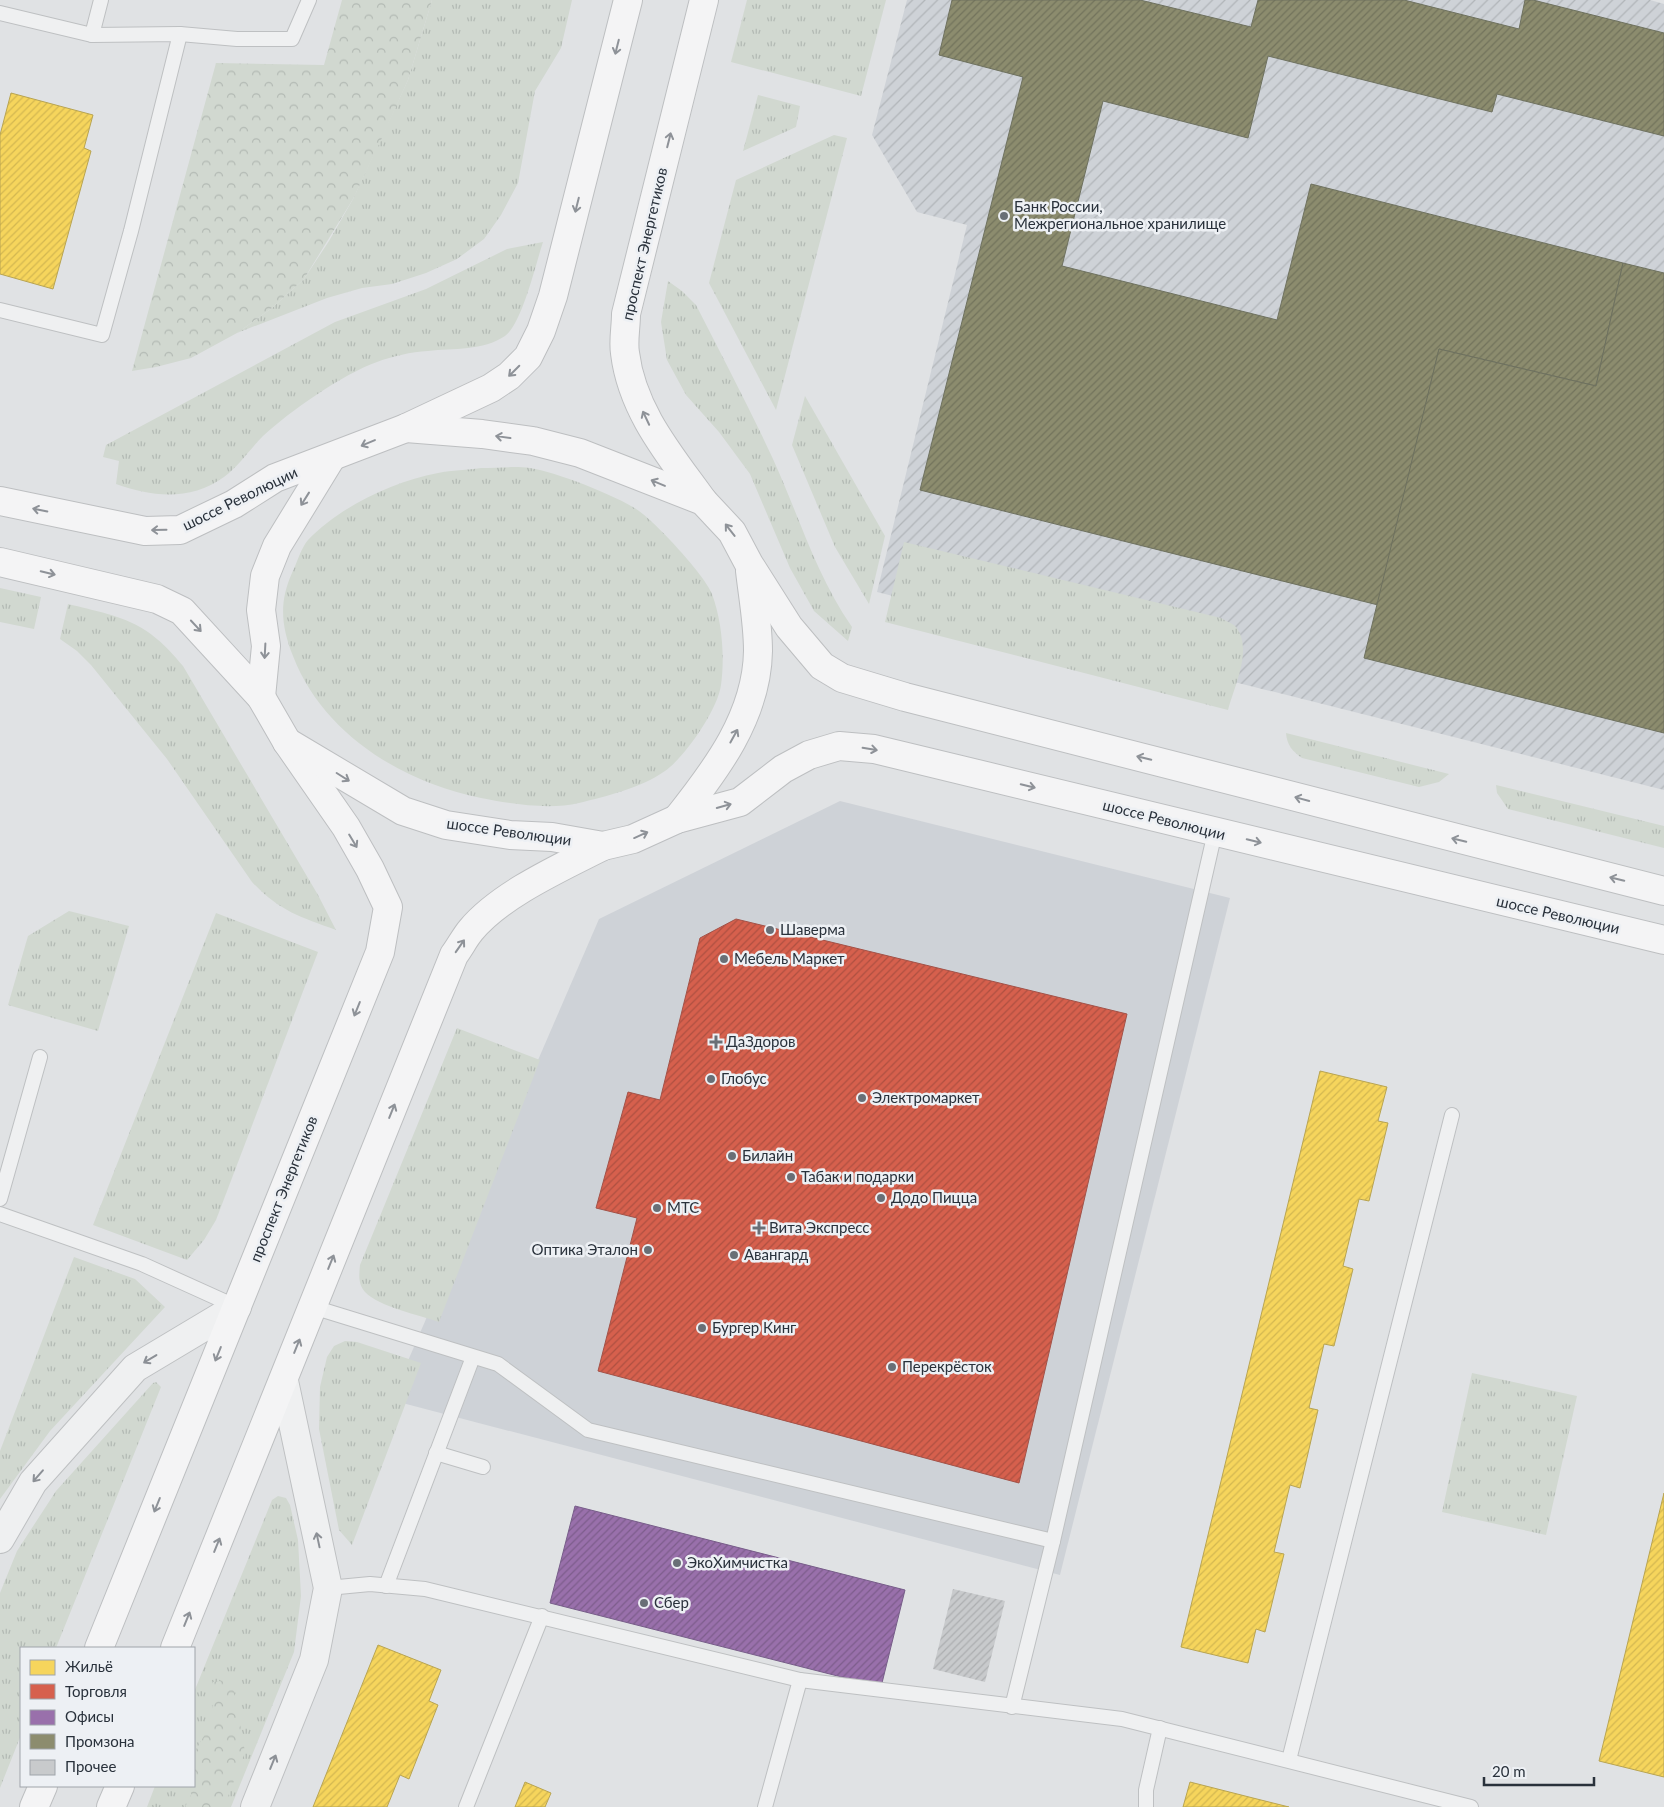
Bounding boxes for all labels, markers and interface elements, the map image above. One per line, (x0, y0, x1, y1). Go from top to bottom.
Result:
one-way arrow (611, 39, 621, 55)
one-way arrow (665, 132, 674, 148)
street label: проспект Энергетиков (618, 166, 670, 322)
one-way arrow (572, 197, 582, 213)
place label: Банк России, Межрегиональное хранилище (1014, 197, 1226, 232)
marker: Банк России, Межрегиональное хранилище (998, 210, 1010, 222)
one-way arrow (508, 365, 520, 377)
one-way arrow (641, 411, 651, 426)
one-way arrow (495, 431, 511, 441)
one-way arrow (361, 439, 376, 449)
street label: шоссе Революции (179, 462, 300, 534)
one-way arrow (651, 477, 666, 487)
one-way arrow (300, 492, 310, 506)
one-way arrow (33, 505, 49, 514)
one-way arrow (724, 524, 735, 537)
one-way arrow (151, 526, 167, 535)
one-way arrow (39, 569, 55, 578)
one-way arrow (190, 620, 202, 633)
one-way arrow (260, 642, 270, 659)
one-way arrow (730, 729, 739, 744)
one-way arrow (862, 744, 878, 754)
one-way arrow (1137, 753, 1153, 762)
one-way arrow (336, 772, 350, 782)
one-way arrow (1020, 782, 1036, 792)
one-way arrow (1294, 794, 1310, 803)
street label: шоссе Революции (1101, 795, 1227, 843)
one-way arrow (716, 801, 732, 810)
street label: шоссе Революции (446, 813, 573, 849)
one-way arrow (633, 830, 648, 840)
one-way arrow (349, 833, 359, 847)
one-way arrow (1451, 835, 1467, 844)
one-way arrow (1246, 837, 1262, 847)
one-way arrow (1609, 874, 1625, 883)
street label: шоссе Революции (1495, 891, 1622, 937)
place label: Шаверма (780, 920, 845, 938)
marker: Шаверма (764, 924, 776, 936)
one-way arrow (455, 939, 465, 953)
place label: Мебель Маркет (734, 949, 845, 967)
marker: Мебель Маркет (718, 953, 730, 965)
one-way arrow (352, 1001, 362, 1016)
place label: ДаЗдоров (726, 1032, 795, 1050)
marker: ДаЗдоров (710, 1036, 722, 1048)
place label: Глобус (721, 1069, 767, 1087)
marker: Глобус (705, 1073, 717, 1085)
place label: Электромаркет (872, 1088, 980, 1106)
marker: Электромаркет (856, 1092, 868, 1104)
one-way arrow (388, 1104, 397, 1119)
street label: проспект Энергетиков (245, 1113, 321, 1264)
place label: Билайн (742, 1146, 793, 1164)
marker: Билайн (726, 1150, 738, 1162)
place label: Табак и подарки (801, 1167, 914, 1185)
marker: Табак и подарки (785, 1171, 797, 1183)
place label: Додо Пицца (891, 1188, 977, 1206)
marker: Додо Пицца (875, 1192, 887, 1204)
place label: МТС (667, 1198, 699, 1216)
marker: МТС (651, 1202, 663, 1214)
place label: Вита Экспресс (769, 1218, 870, 1236)
marker: Вита Экспресс (753, 1222, 765, 1234)
place label: Оптика Эталон (532, 1240, 638, 1258)
marker: Оптика Эталон (642, 1244, 654, 1256)
place label: Авангард (744, 1245, 808, 1263)
marker: Авангард (728, 1249, 740, 1261)
one-way arrow (327, 1255, 336, 1270)
place label: Бургер Кинг (712, 1318, 796, 1336)
marker: Бургер Кинг (696, 1322, 708, 1334)
one-way arrow (293, 1339, 303, 1354)
one-way arrow (212, 1346, 222, 1361)
one-way arrow (143, 1355, 157, 1365)
place label: Перекрёсток (902, 1357, 992, 1375)
marker: Перекрёсток (886, 1361, 898, 1373)
one-way arrow (33, 1470, 44, 1483)
one-way arrow (151, 1497, 161, 1512)
one-way arrow (313, 1533, 322, 1549)
one-way arrow (212, 1538, 222, 1553)
place label: ЭкоХимчистка (687, 1553, 788, 1571)
marker: ЭкоХимчистка (671, 1557, 683, 1569)
place label: Сбер (654, 1593, 689, 1611)
marker: Сбер (638, 1597, 650, 1609)
one-way arrow (183, 1612, 192, 1627)
legend (20, 1647, 195, 1787)
text: Жильё (65, 1657, 113, 1675)
text: Торговля (65, 1682, 127, 1700)
text: Офисы (65, 1707, 114, 1725)
text: Промзона (65, 1732, 135, 1750)
scale bar (1484, 1754, 1594, 1786)
one-way arrow (269, 1755, 279, 1770)
text: Прочее (65, 1757, 116, 1775)
text: 20 m (1492, 1762, 1526, 1780)

